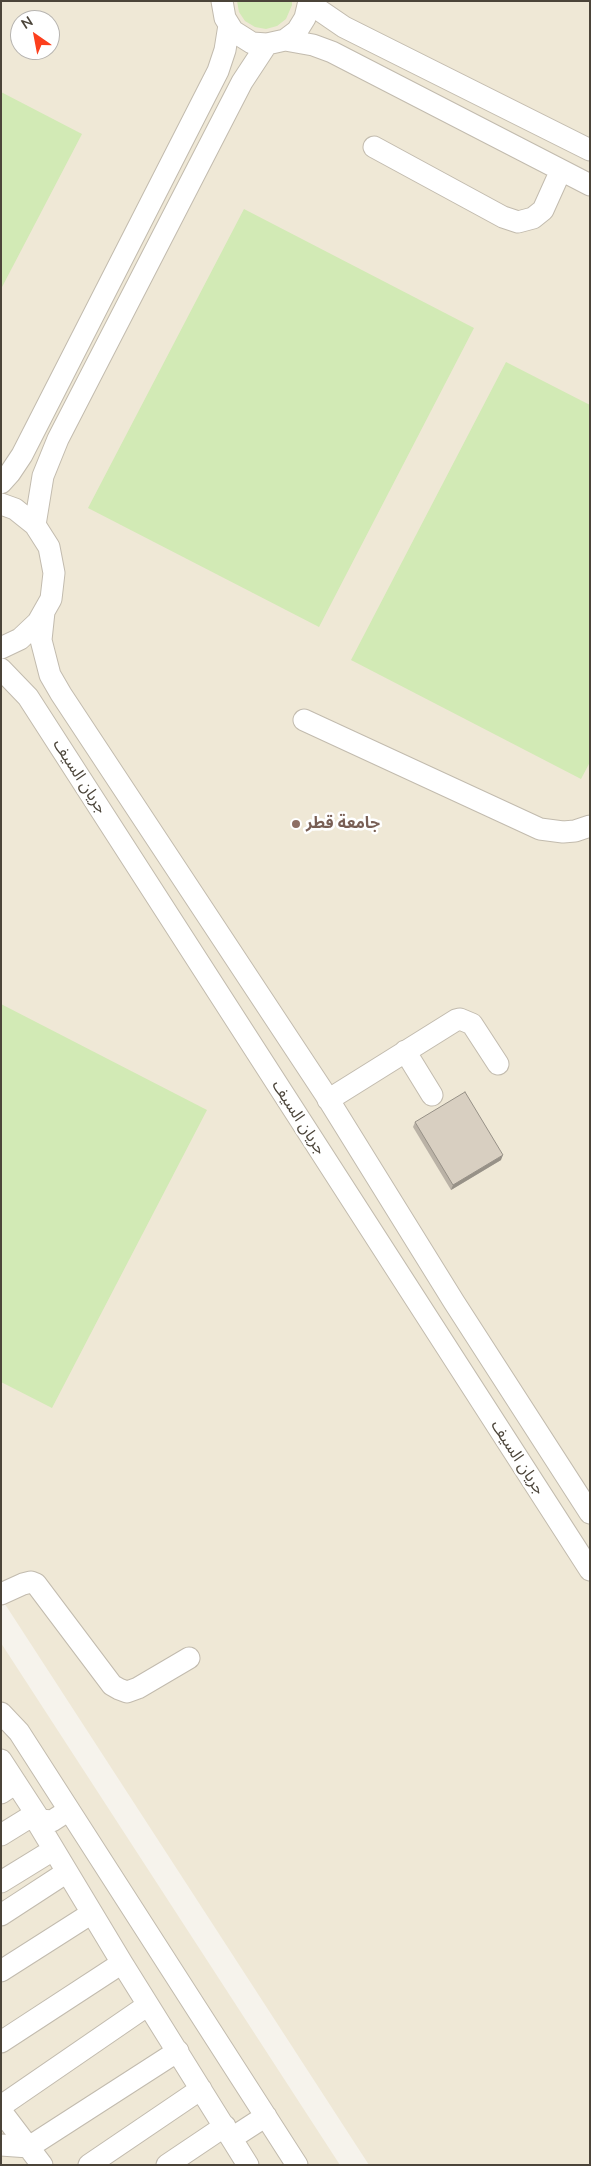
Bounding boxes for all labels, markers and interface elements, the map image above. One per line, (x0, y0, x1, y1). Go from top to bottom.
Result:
north arrow (10, 10, 60, 60)
text: N (18, 12, 37, 34)
street label: جريان السيف (48, 736, 110, 818)
place label: جامعة قطر (306, 814, 380, 834)
marker: جامعة قطر (290, 818, 302, 830)
street label: جريان السيف (267, 1077, 329, 1159)
street label: جريان السيف (486, 1417, 548, 1499)

